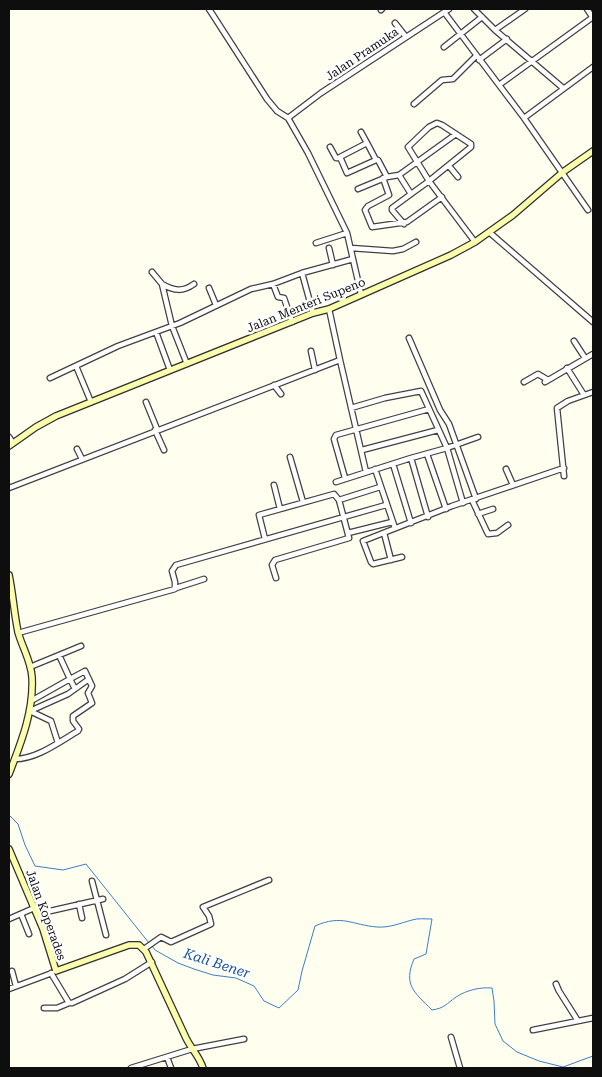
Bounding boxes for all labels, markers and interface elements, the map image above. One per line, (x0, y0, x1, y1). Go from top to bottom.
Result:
street label: Jalan Pramuka (323, 24, 402, 84)
street label: Jalan Menteri Supeno (245, 275, 367, 335)
street label: Jalan Koperades (23, 868, 69, 963)
water label: Kali Bener (181, 944, 252, 981)

